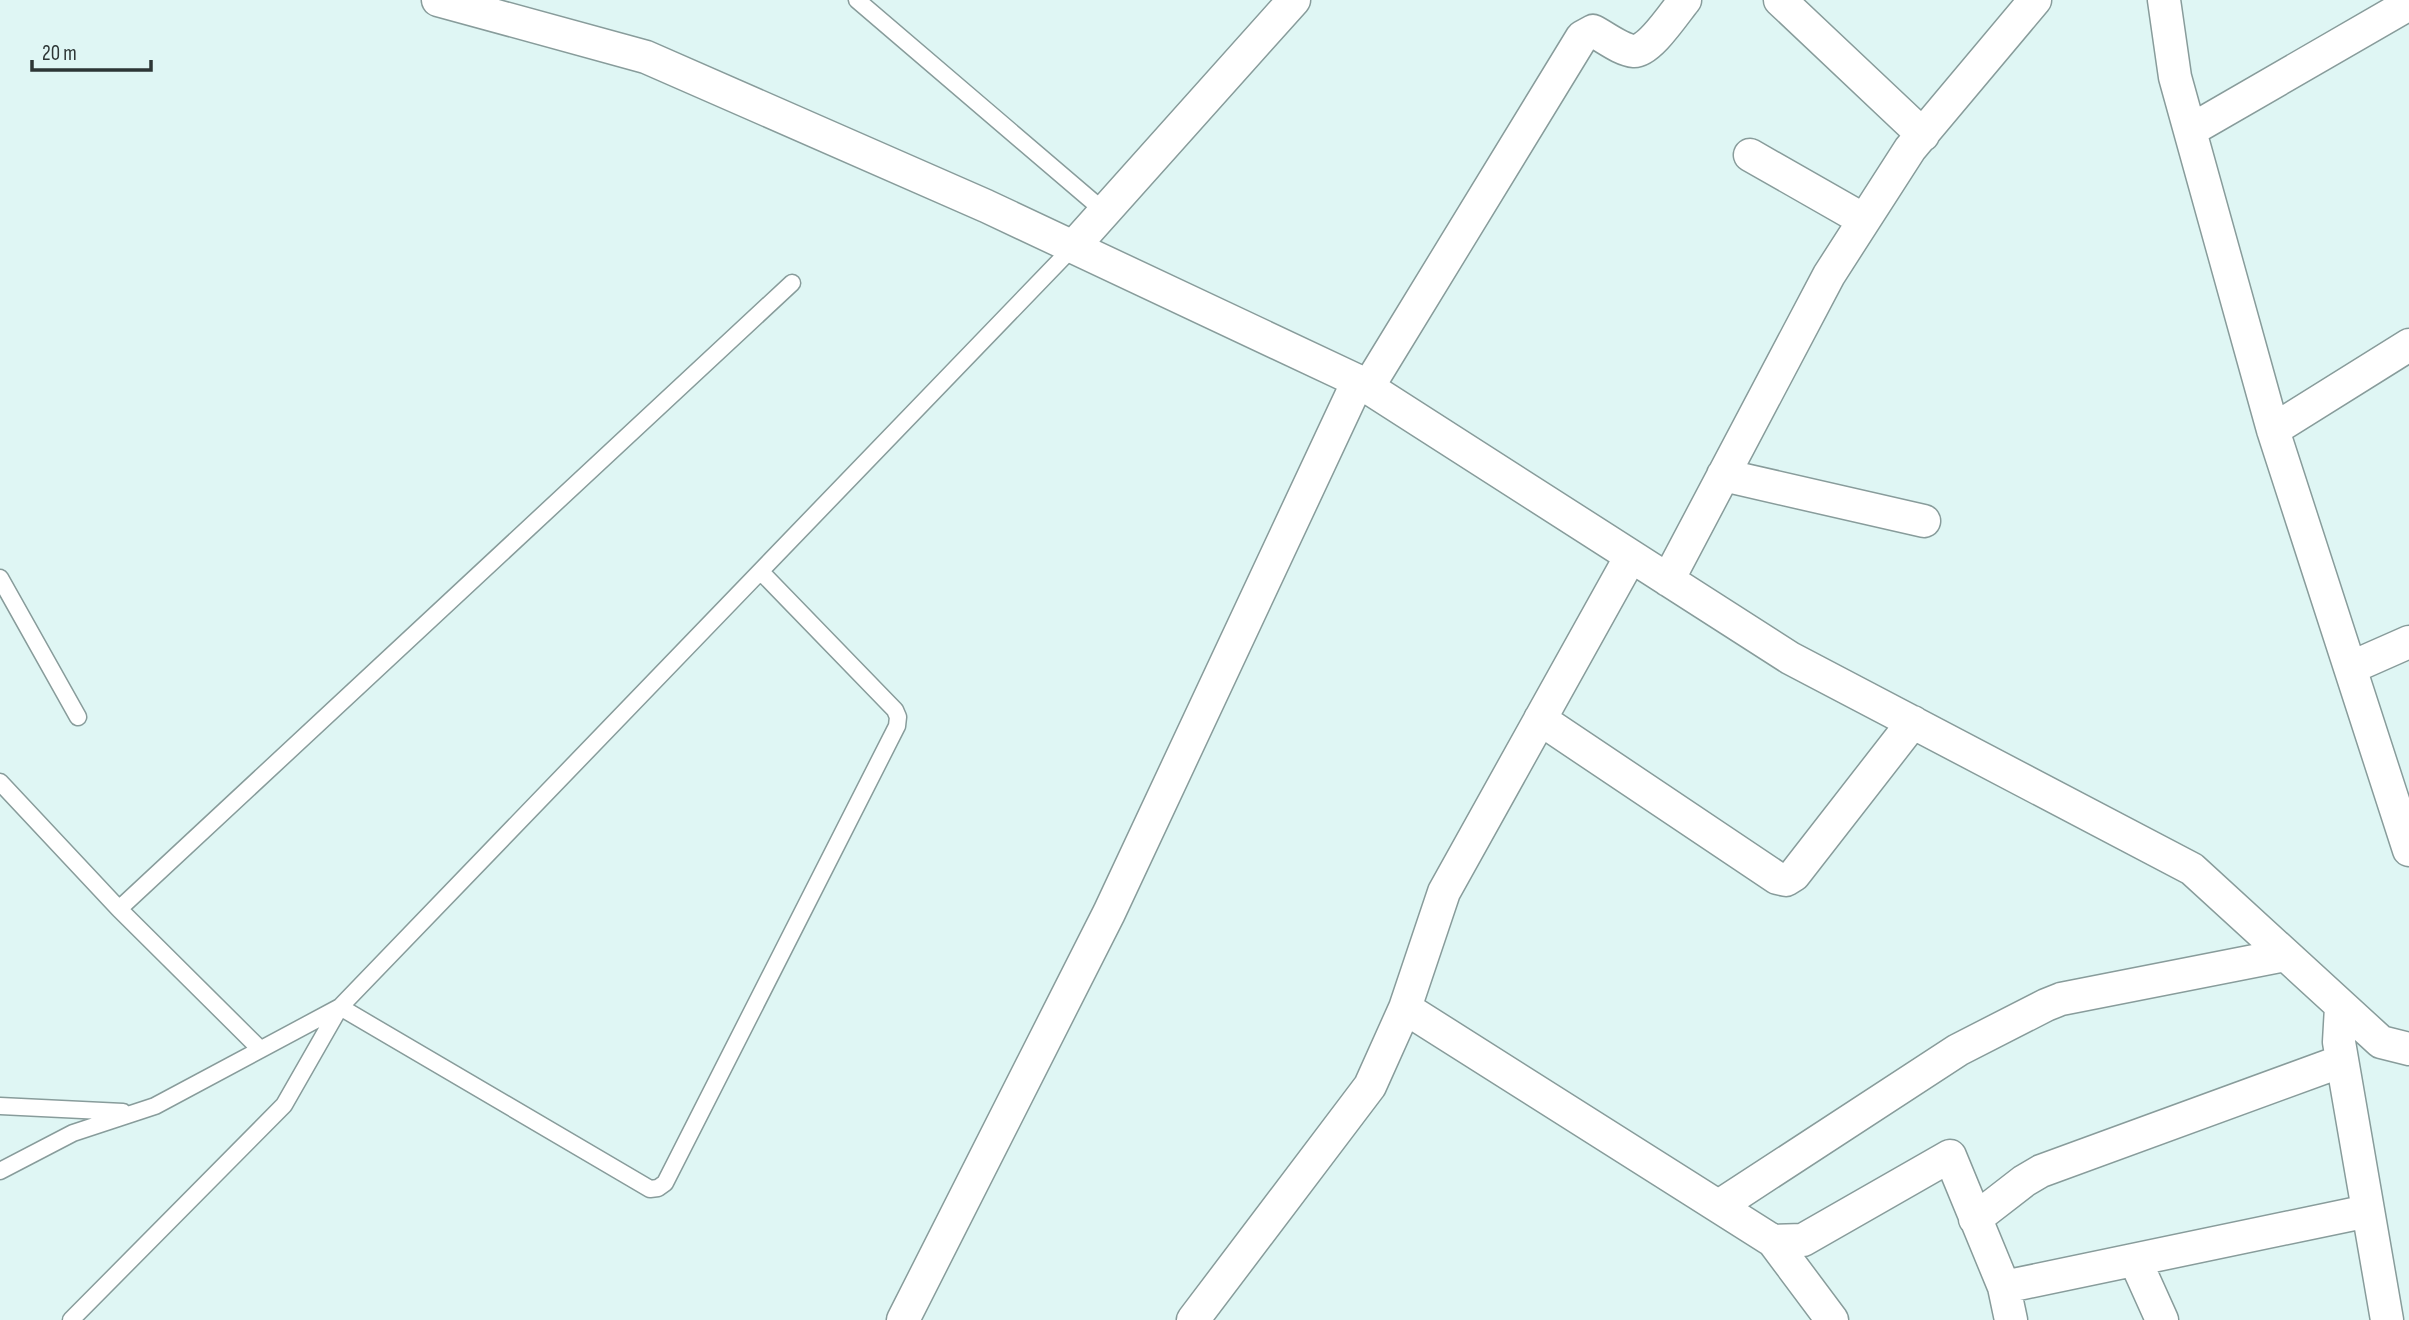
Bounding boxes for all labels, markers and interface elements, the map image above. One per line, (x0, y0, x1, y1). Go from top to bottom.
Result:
scale bar (32, 28, 150, 72)
text: 20 m (42, 41, 77, 66)

